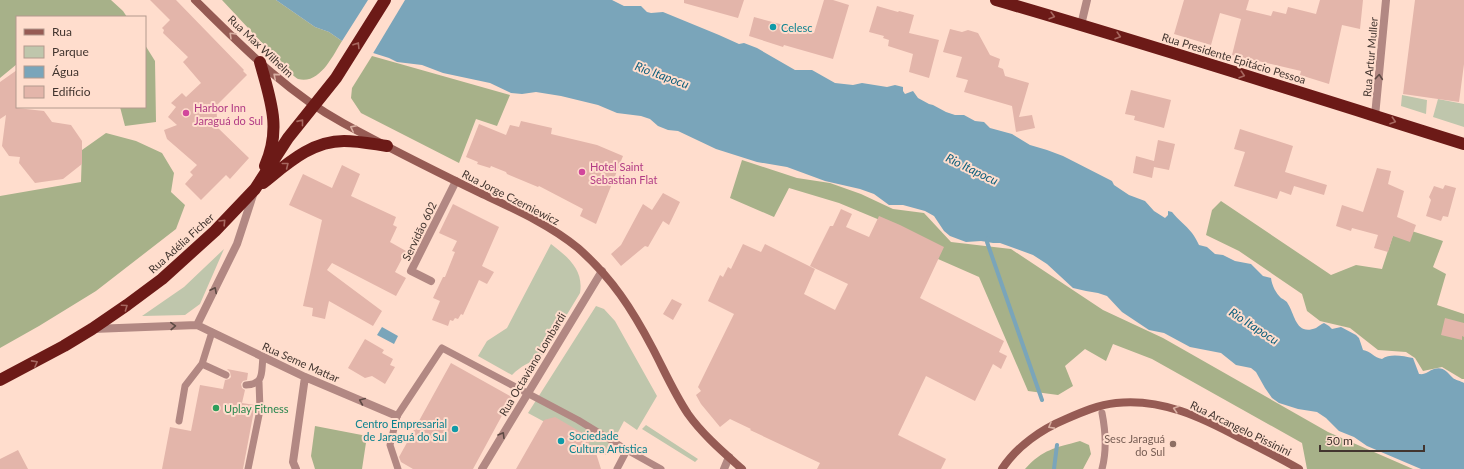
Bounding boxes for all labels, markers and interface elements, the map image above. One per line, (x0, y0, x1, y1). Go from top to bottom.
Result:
one-way arrow (1048, 11, 1055, 20)
street label: Rua Max Wilhelm (226, 12, 296, 80)
legend (16, 16, 146, 108)
street label: Rua Artur Muller (1360, 17, 1380, 97)
place label: Celesc (781, 21, 812, 34)
marker: Celesc (768, 22, 778, 32)
text: Rua (52, 24, 72, 39)
street label: Rua Presidente Epitácio Pessoa (1160, 30, 1308, 86)
one-way arrow (1115, 31, 1122, 40)
one-way arrow (229, 32, 237, 40)
one-way arrow (352, 42, 360, 49)
text: Parque (52, 44, 89, 59)
water label: Rio Itapocu (633, 58, 691, 92)
text: Água (52, 64, 79, 79)
one-way arrow (1239, 70, 1246, 78)
one-way arrow (273, 73, 280, 80)
one-way arrow (1374, 74, 1383, 80)
text: Edifício (52, 84, 91, 99)
place label: Harbor Inn Jaraguá do Sul (194, 101, 263, 127)
marker: Harbor Inn Jaraguá do Sul (181, 108, 191, 118)
one-way arrow (1390, 117, 1397, 125)
one-way arrow (297, 119, 304, 127)
one-way arrow (350, 125, 357, 133)
water label: Rio Itapocu (943, 150, 1001, 188)
place label: Hotel Saint Sebastian Flat (590, 160, 657, 186)
one-way arrow (282, 162, 289, 169)
street label: Rua Jorge Czerniewicz (460, 167, 562, 227)
marker: Hotel Saint Sebastian Flat (577, 167, 587, 177)
street label: Servidão 602 (399, 199, 439, 263)
street label: Rua Adélia Ficher (146, 210, 216, 276)
one-way arrow (218, 219, 226, 227)
one-way arrow (209, 287, 217, 294)
water label: Rio Itapocu (1226, 304, 1282, 348)
one-way arrow (120, 305, 127, 312)
street label: Rua Octaviano Lombardi (496, 310, 568, 418)
one-way arrow (170, 322, 176, 330)
street label: Rua Seme Mattar (260, 339, 342, 385)
one-way arrow (31, 360, 38, 367)
one-way arrow (358, 397, 365, 405)
street label: Rua Arcangelo Pissinini (1188, 398, 1294, 458)
place label: Uplay Fitness (224, 402, 289, 415)
marker: Uplay Fitness (211, 403, 221, 413)
one-way arrow (1173, 405, 1180, 414)
place label: Centro Empresarial de Jaraguá do Sul (355, 417, 447, 443)
one-way arrow (1048, 421, 1055, 429)
marker: Centro Empresarial de Jaraguá do Sul (450, 424, 460, 434)
scale bar (1320, 427, 1424, 453)
place label: Sociedade Cultura Artística (569, 429, 647, 455)
one-way arrow (497, 432, 504, 439)
place label: Sesc Jaraguá do Sul (1104, 432, 1165, 458)
text: 50 m (1326, 433, 1353, 448)
marker: Sociedade Cultura Artística (556, 436, 566, 446)
marker: Sesc Jaraguá do Sul (1168, 439, 1178, 449)

